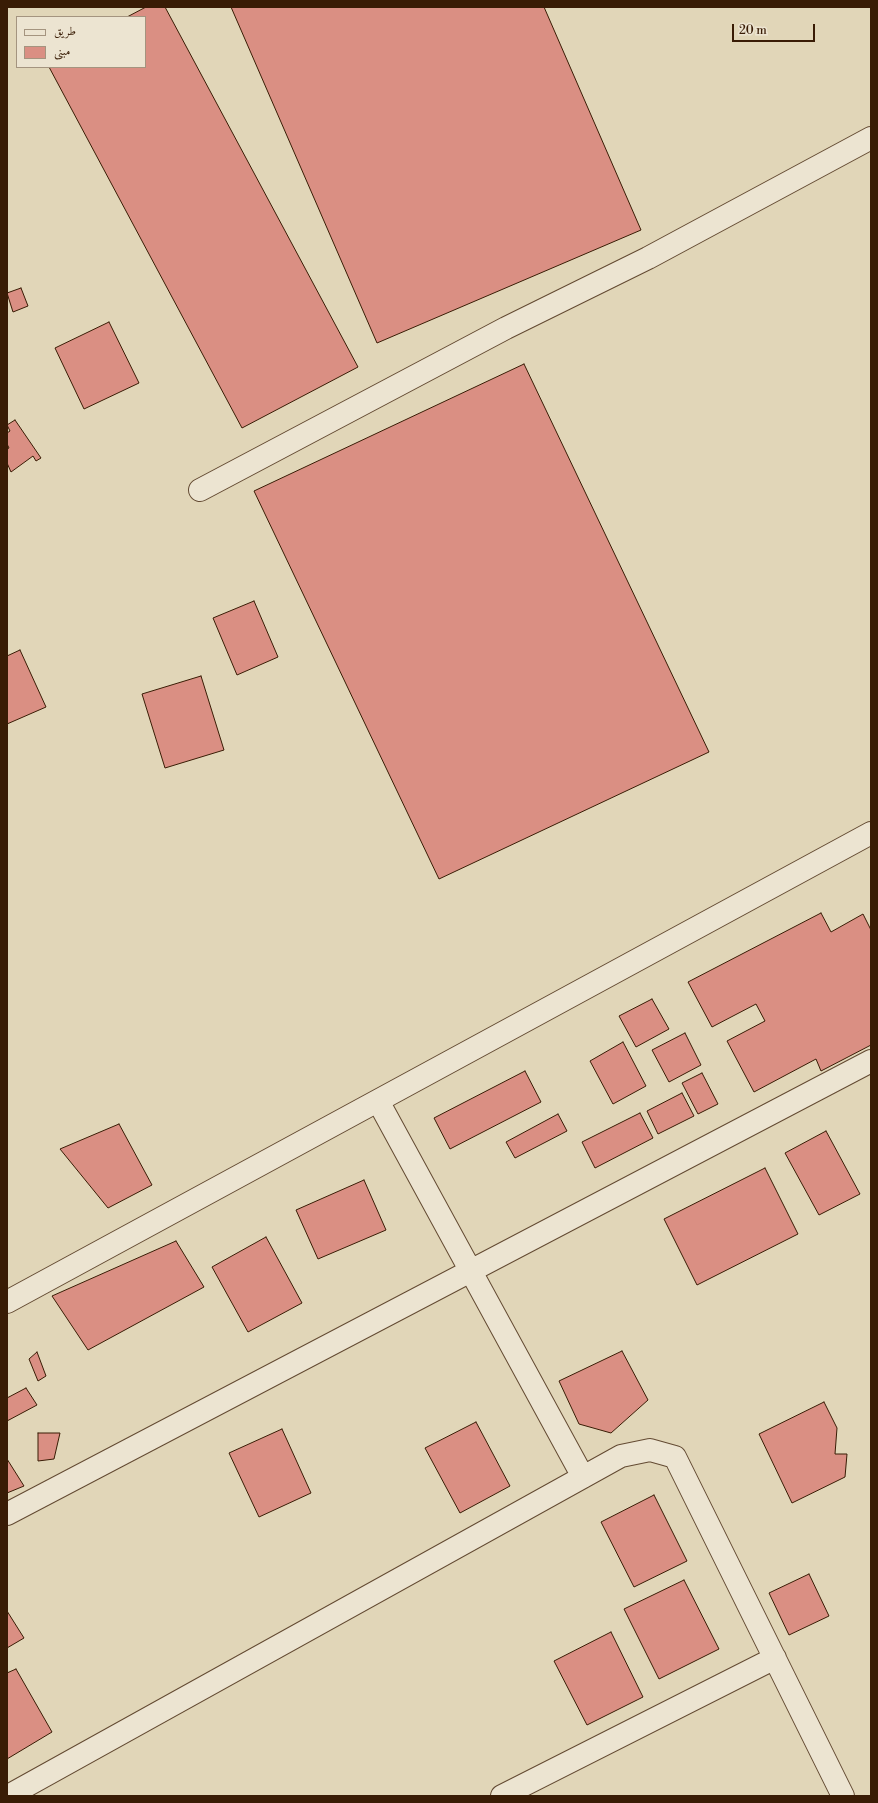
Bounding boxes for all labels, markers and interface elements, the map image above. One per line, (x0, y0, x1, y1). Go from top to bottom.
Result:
legend (16, 16, 146, 68)
scale bar (734, 16, 817, 42)
text: 20 m (739, 23, 767, 38)
text: طريق (54, 24, 76, 39)
text: مبنى (54, 44, 70, 59)

